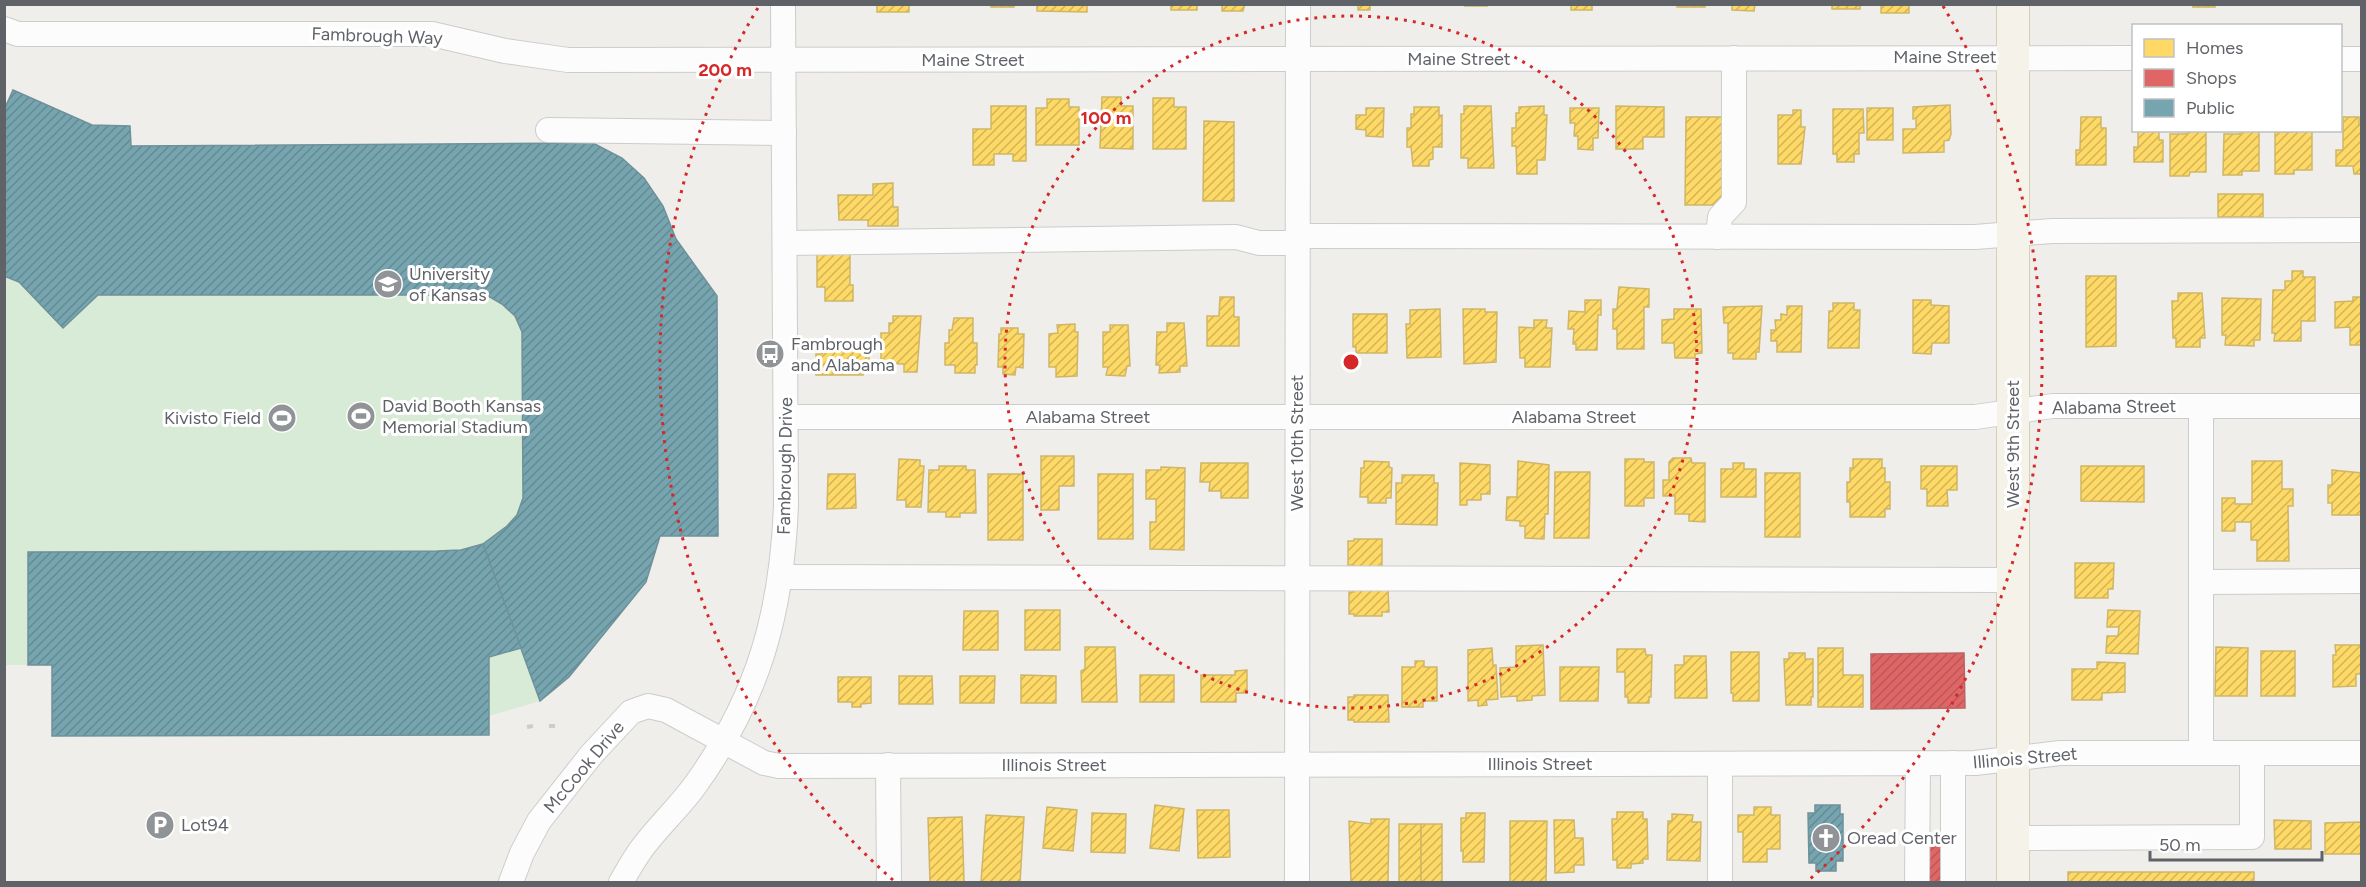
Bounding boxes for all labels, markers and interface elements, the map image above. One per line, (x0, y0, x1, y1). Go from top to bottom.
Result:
street label: Fambrough Way (311, 23, 444, 49)
legend (2132, 24, 2342, 132)
text: Homes (2186, 37, 2244, 59)
street label: Maine Street (1893, 46, 1997, 68)
street label: Maine Street (1407, 48, 1511, 70)
street label: Maine Street (921, 49, 1025, 71)
text: 200 m (698, 59, 752, 81)
text: Shops (2186, 67, 2237, 89)
text: Public (2186, 97, 2235, 119)
text: 100 m (1081, 107, 1131, 129)
place label: University of Kansas (409, 263, 490, 306)
school or university icon: University of Kansas (372, 268, 404, 300)
place label: Fambrough and Alabama (791, 333, 895, 376)
bus stop icon: Fambrough and Alabama (754, 338, 786, 370)
centre of rings (1341, 352, 1361, 372)
street label: West 10th Street (1286, 374, 1308, 511)
street label: West 9th Street (2002, 380, 2024, 508)
place label: David Booth Kansas Memorial Stadium (382, 395, 541, 438)
street label: Alabama Street (2052, 395, 2177, 419)
street label: Fambrough Drive (773, 397, 797, 535)
sports icon: David Booth Kansas Memorial Stadium (345, 400, 377, 432)
sports icon: Kivisto Field (266, 402, 298, 434)
street label: Alabama Street (1026, 406, 1150, 428)
street label: Alabama Street (1512, 406, 1636, 428)
place label: Kivisto Field (164, 407, 261, 429)
street label: McCook Drive (539, 716, 629, 818)
street label: Illinois Street (1972, 742, 2078, 774)
street label: Illinois Street (1488, 753, 1593, 775)
street label: Illinois Street (1002, 754, 1107, 776)
parking icon: Lot94 (144, 809, 176, 841)
place label: Lot94 (181, 814, 229, 836)
church icon: Oread Center (1810, 822, 1842, 854)
scale bar (2150, 824, 2322, 862)
place label: Oread Center (1847, 827, 1957, 849)
text: 50 m (2159, 834, 2201, 856)

